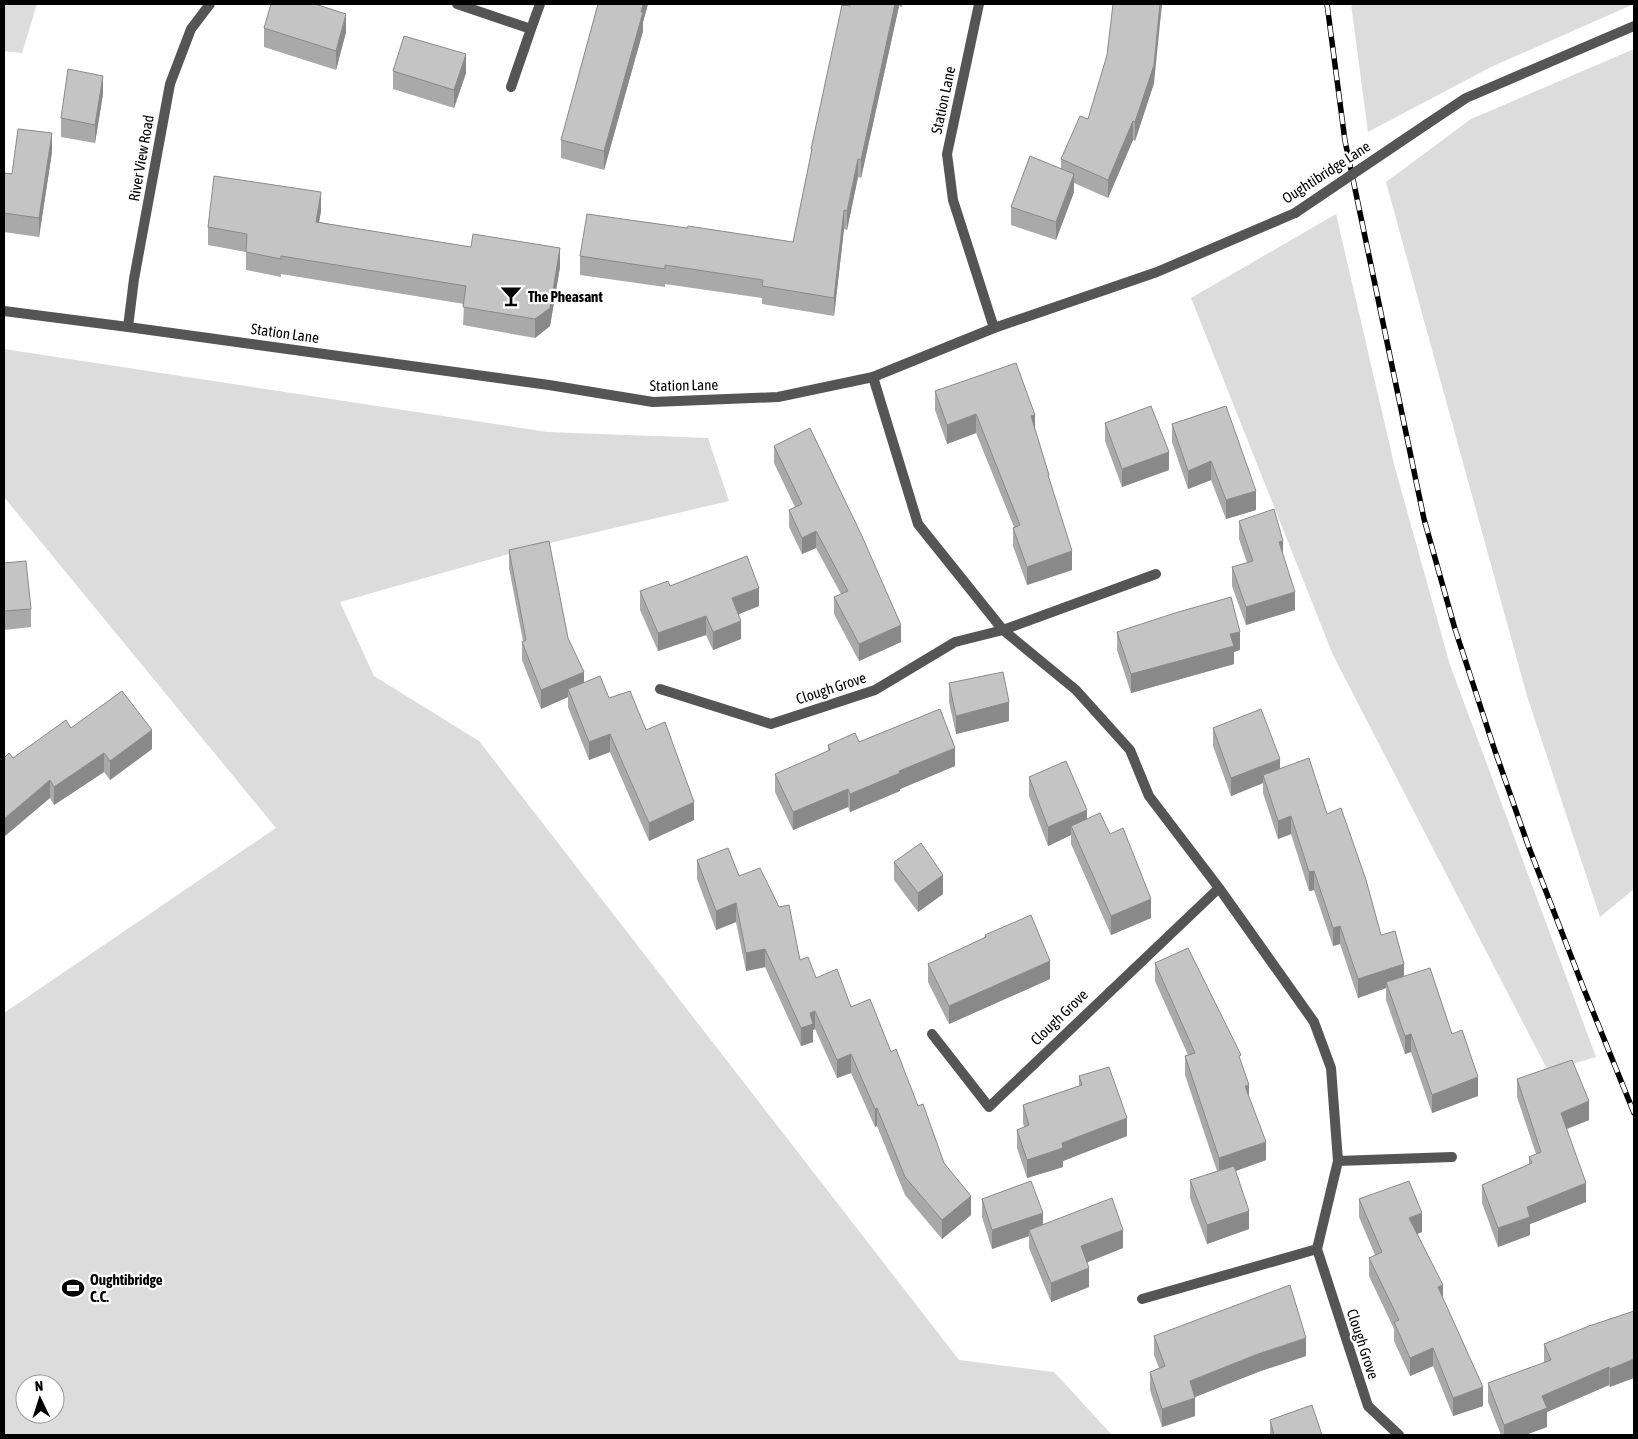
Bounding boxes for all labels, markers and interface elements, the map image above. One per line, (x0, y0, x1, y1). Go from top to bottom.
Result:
street label: Station Lane (928, 64, 958, 135)
street label: River View Road (125, 113, 157, 203)
street label: Oughtibridge Lane (1279, 137, 1373, 207)
bar icon: The Pheasant (498, 283, 524, 309)
place label: The Pheasant (528, 288, 603, 305)
street label: Station Lane (250, 320, 320, 346)
street label: Station Lane (650, 376, 719, 394)
street label: Clough Grove (794, 669, 868, 707)
street label: Clough Grove (1027, 985, 1091, 1048)
place label: Oughtibridge C.C. (90, 1271, 163, 1305)
sports icon: Oughtibridge C.C. (60, 1275, 86, 1301)
street label: Clough Grove (1344, 1307, 1382, 1381)
north arrow (15, 1374, 65, 1424)
text: N (34, 1378, 44, 1394)

